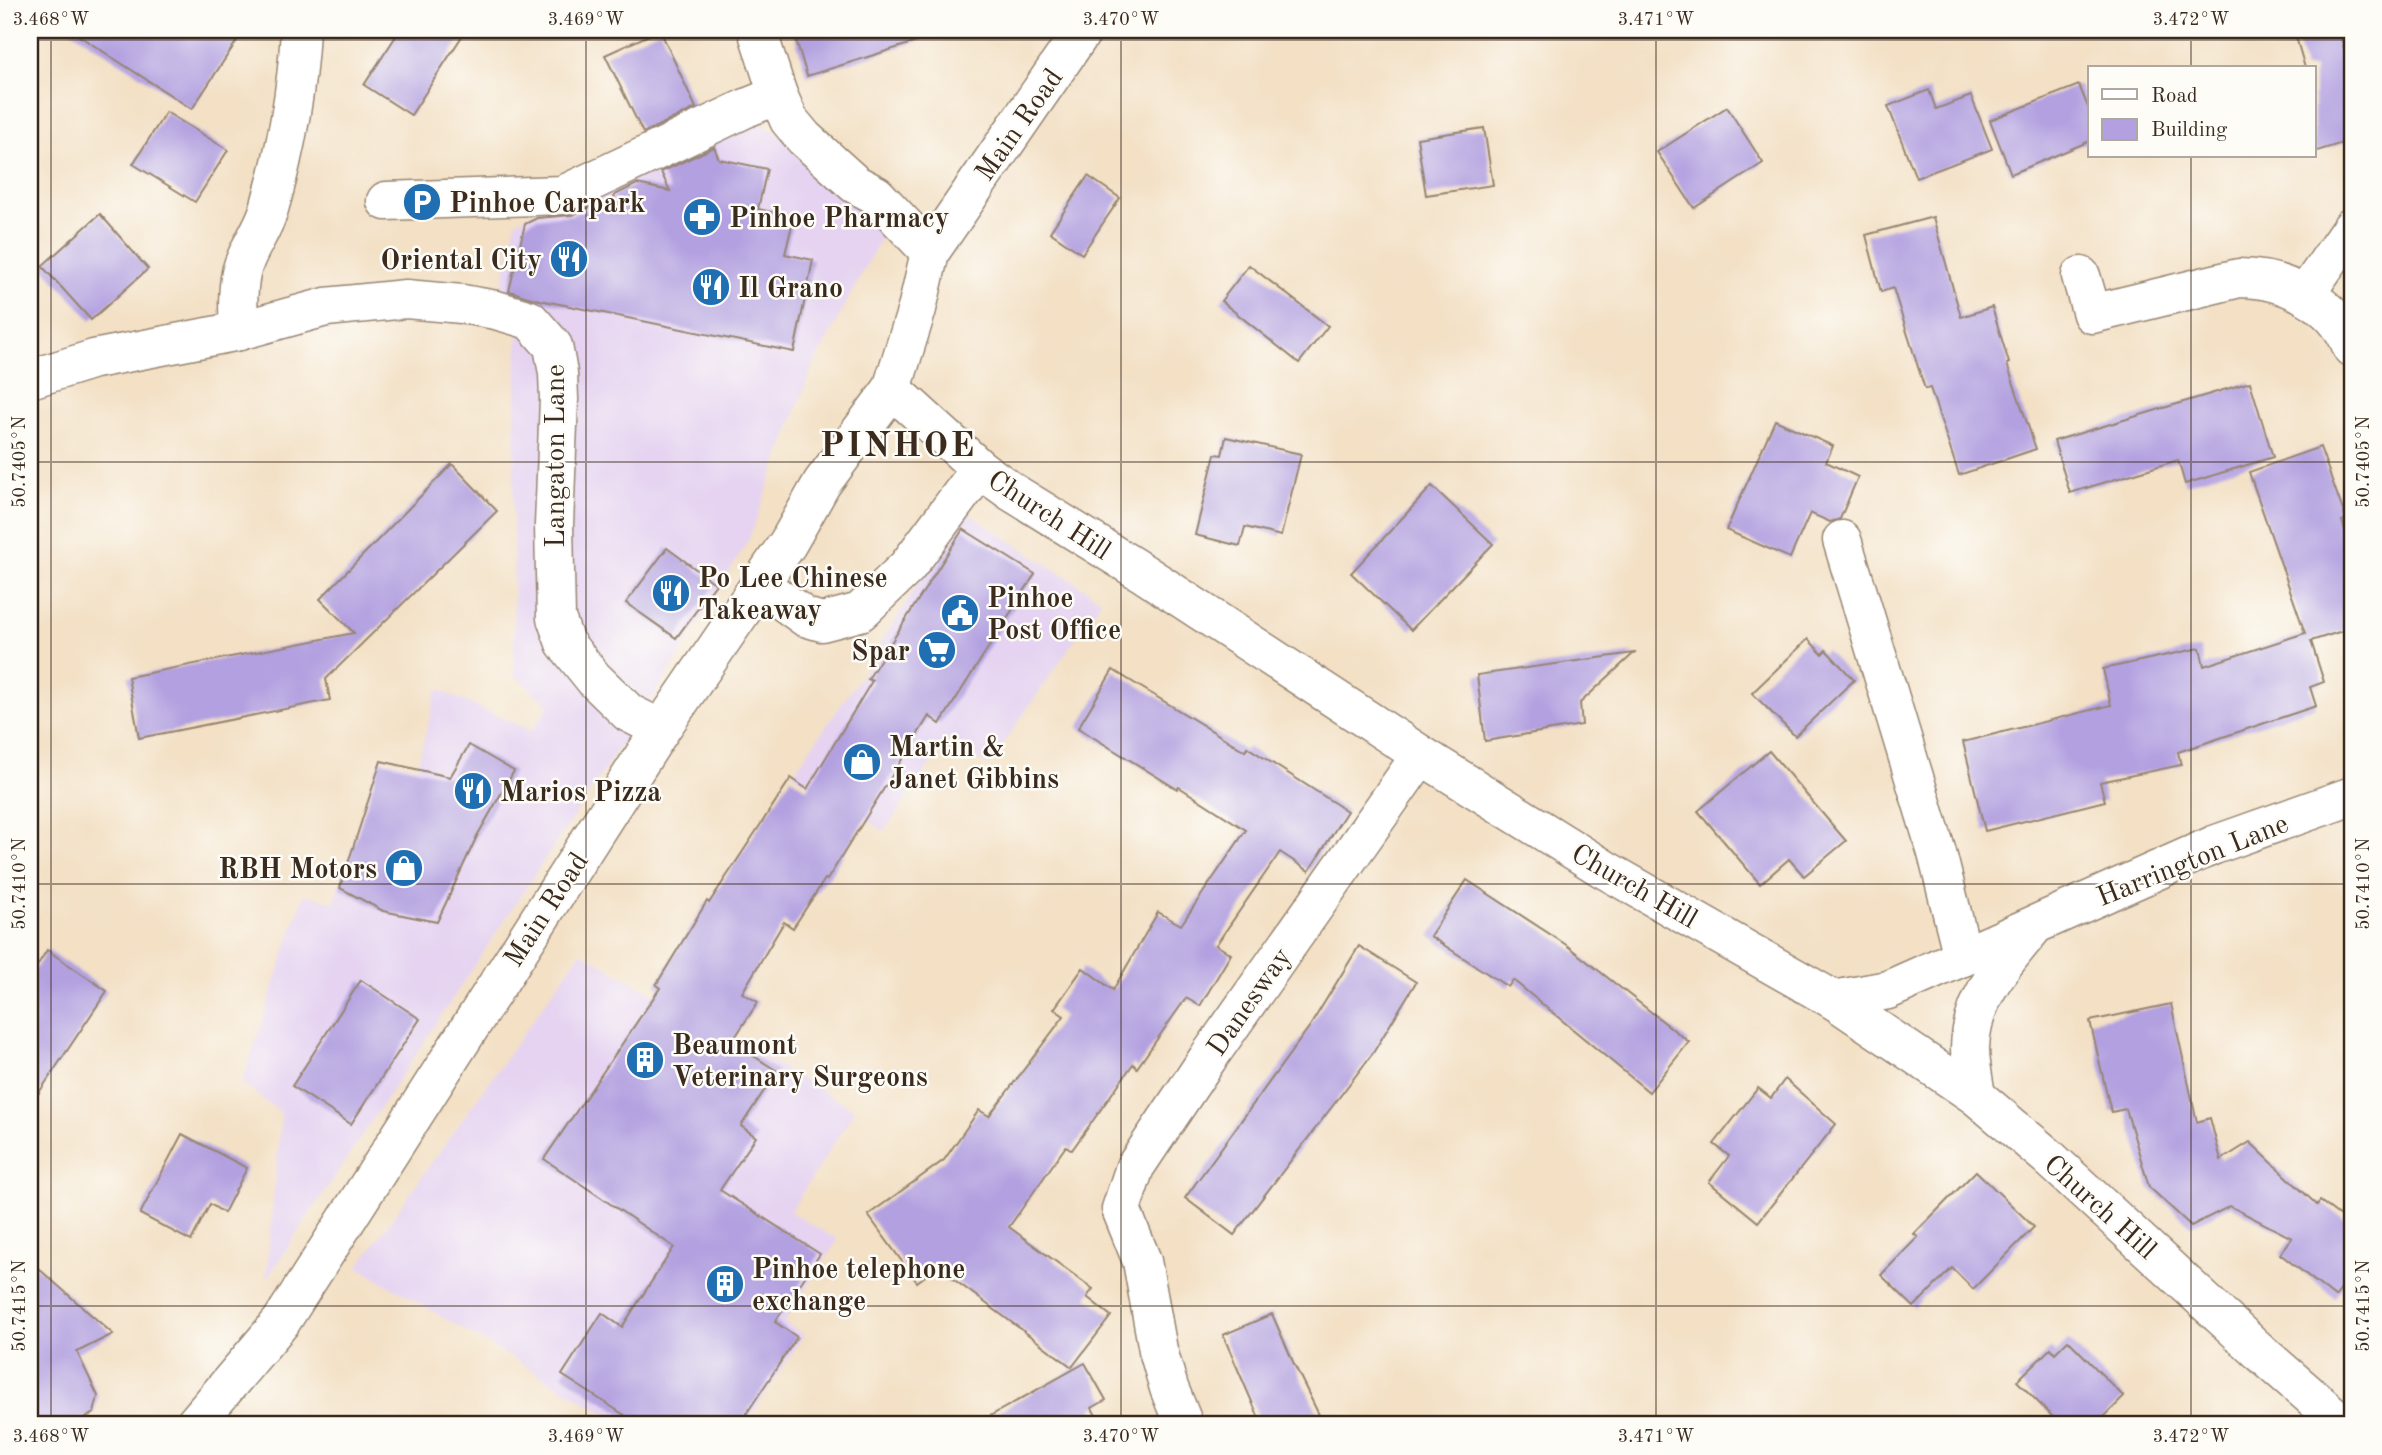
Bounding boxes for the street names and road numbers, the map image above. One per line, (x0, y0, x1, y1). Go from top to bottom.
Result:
street label: Main Road (972, 64, 1069, 187)
street label: Langaton Lane (543, 364, 571, 548)
street label: Church Hill (982, 467, 1115, 567)
street label: Harrington Lane (2093, 811, 2293, 913)
street label: Church Hill (1566, 840, 1701, 935)
street label: Main Road (500, 848, 595, 973)
street label: Danesway (1203, 943, 1298, 1062)
street label: Church Hill (2037, 1151, 2161, 1266)

